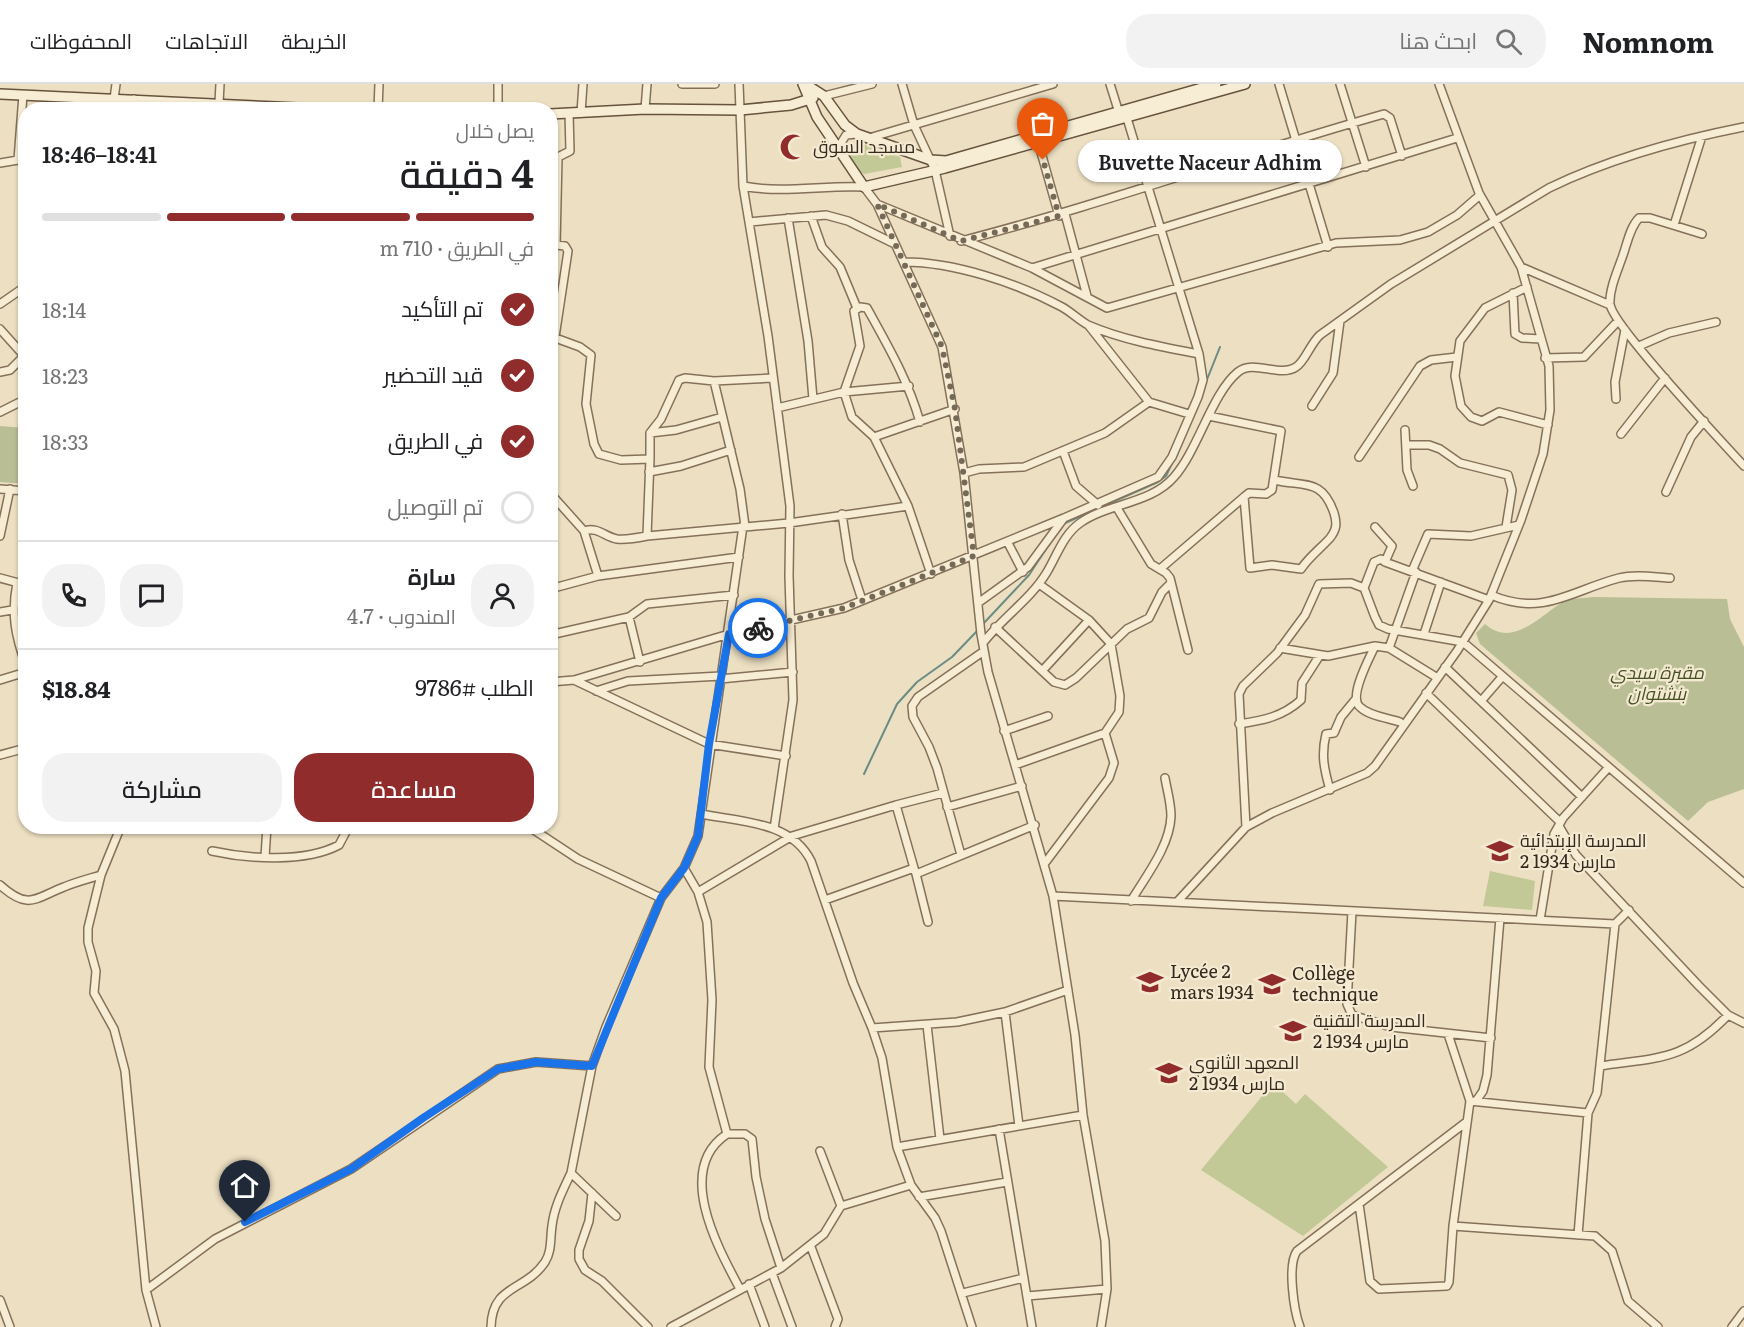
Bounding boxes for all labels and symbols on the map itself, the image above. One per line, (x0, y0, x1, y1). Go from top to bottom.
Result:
pin (1017, 98, 1068, 160)
mosque icon: مسجد السوق (778, 132, 808, 162)
place label: مسجد السوق (813, 132, 915, 159)
callout: Buvette Naceur Adhim (1079, 139, 1343, 181)
courier (728, 598, 788, 658)
park label: مقبرة سيدي بنشتوان (1610, 658, 1704, 706)
place label: المدرسة الإبتدائية 2 مارس 1934 (1520, 826, 1647, 874)
school or university icon: المدرسة الإبتدائية 2 مارس 1934 (1485, 836, 1515, 866)
place label: Lycée 2 mars 1934 (1170, 957, 1254, 1005)
place label: Collège technique (1292, 959, 1378, 1007)
school or university icon: Lycée 2 mars 1934 (1135, 967, 1165, 997)
school or university icon: Collège technique (1257, 969, 1287, 999)
place label: المدرسة التقنية 2 مارس 1934 (1313, 1006, 1426, 1054)
school or university icon: المدرسة التقنية 2 مارس 1934 (1278, 1016, 1308, 1046)
place label: المعهد الثانوي 2 مارس 1934 (1189, 1048, 1299, 1096)
school or university icon: المعهد الثانوي 2 مارس 1934 (1154, 1058, 1184, 1088)
pin (219, 1160, 270, 1222)

